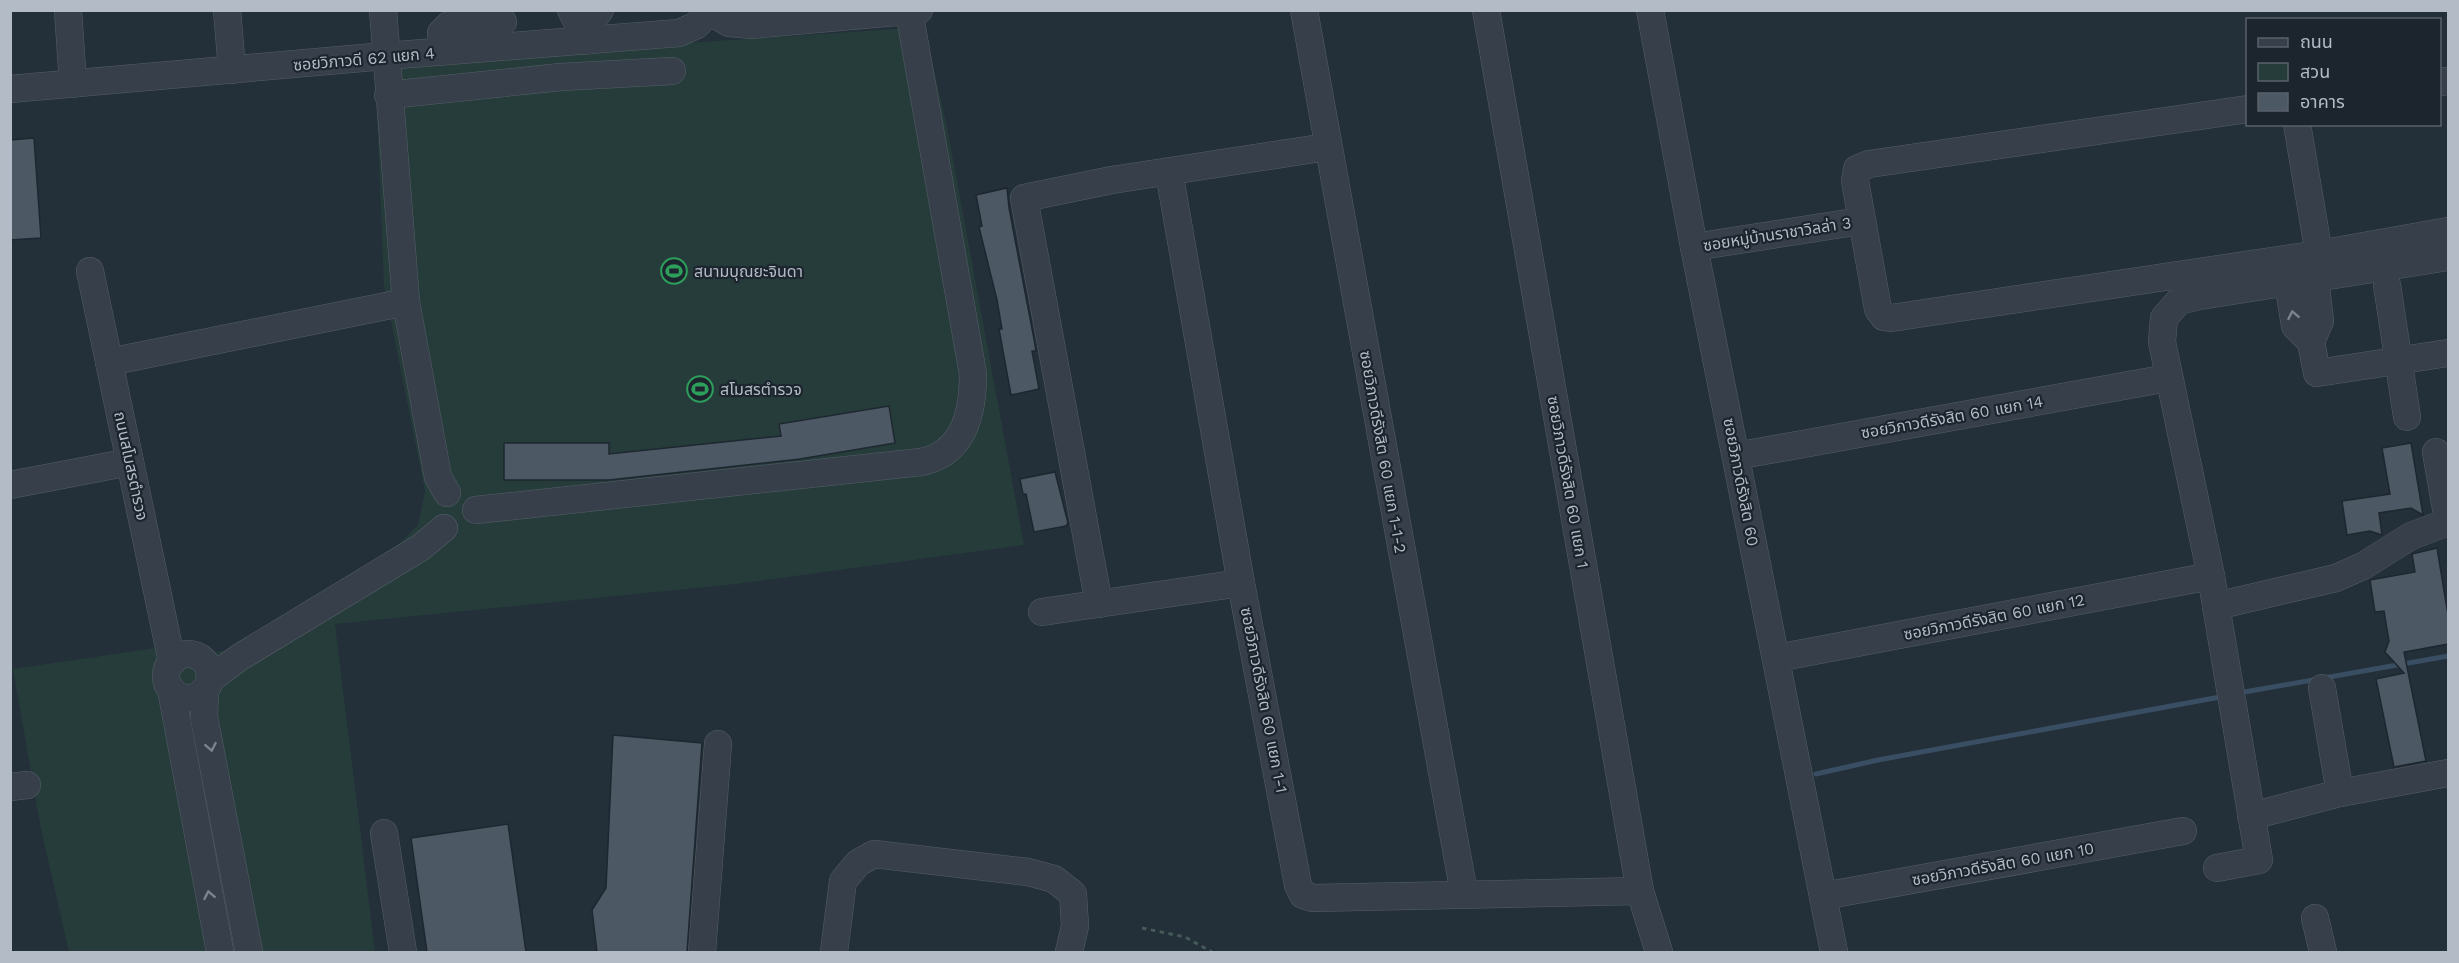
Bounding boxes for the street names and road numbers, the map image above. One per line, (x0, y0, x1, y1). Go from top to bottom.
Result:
street label: ซอยวิภาวดี 62 แยก 4 (292, 43, 436, 75)
street label: ซอยหมู่บ้านราชาวิลล่า 3 (1702, 213, 1852, 255)
street label: ซอยวิภาวดีรังสิต 60 แยก 1-1-2 (1356, 349, 1410, 555)
street label: ซอยวิภาวดีรังสิต 60 แยก 14 (1859, 392, 2045, 442)
street label: ซอยวิภาวดีรังสิต 60 แยก 1 (1543, 394, 1593, 570)
street label: ถนนสโมสรตำรวจ (110, 410, 152, 522)
street label: ซอยวิภาวดีรังสิต 60 (1719, 416, 1763, 548)
street label: ซอยวิภาวดีรังสิต 60 แยก 12 (1902, 590, 2086, 644)
street label: ซอยวิภาวดีรังสิต 60 แยก 1-1 (1237, 606, 1291, 794)
street label: ซอยวิภาวดีรังสิต 60 แยก 10 (1910, 839, 2096, 889)

